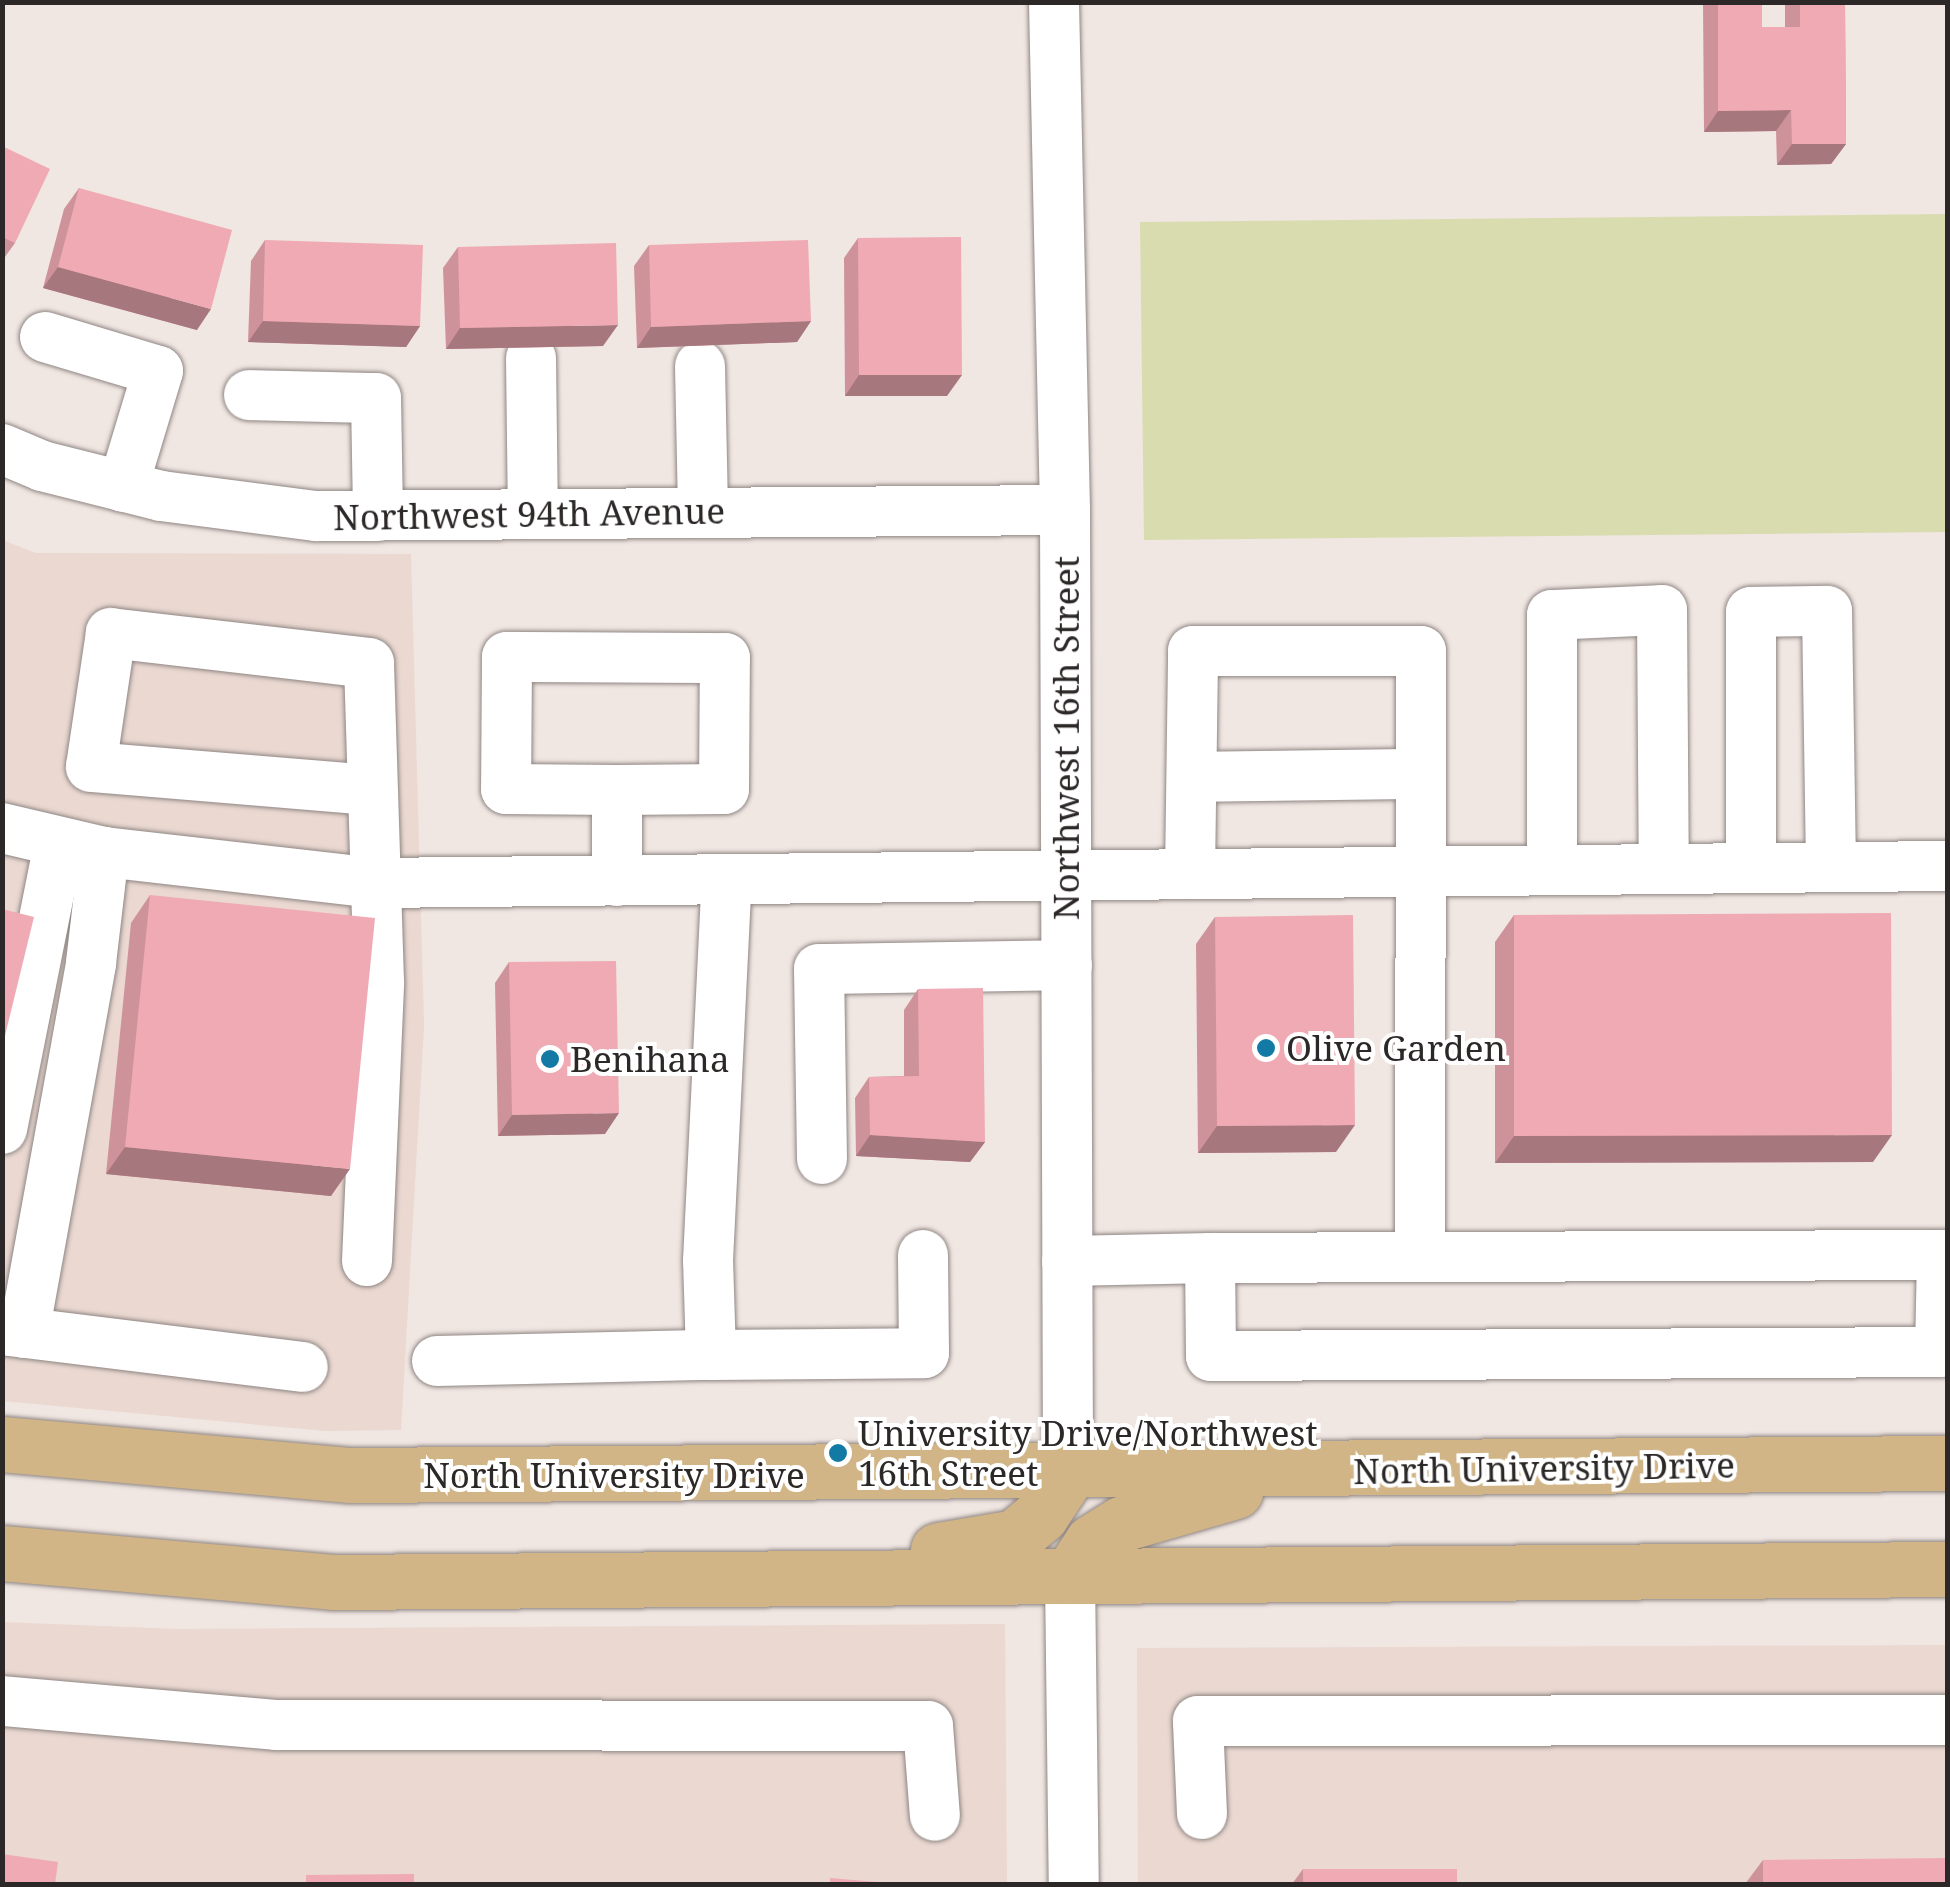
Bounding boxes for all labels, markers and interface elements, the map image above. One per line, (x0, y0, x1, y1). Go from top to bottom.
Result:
street label: Northwest 94th Avenue (333, 490, 725, 538)
street label: Northwest 16th Street (1045, 556, 1087, 920)
place label: Olive Garden (1286, 1027, 1506, 1069)
marker: Olive Garden (1255, 1037, 1277, 1059)
place label: Benihana (570, 1038, 730, 1080)
marker: Benihana (539, 1048, 561, 1070)
place label: University Drive/Northwest 16th Street (858, 1412, 1318, 1494)
marker: University Drive/Northwest 16th Street (827, 1442, 849, 1464)
street label: North University Drive (1353, 1444, 1735, 1492)
street label: North University Drive (423, 1454, 805, 1496)

